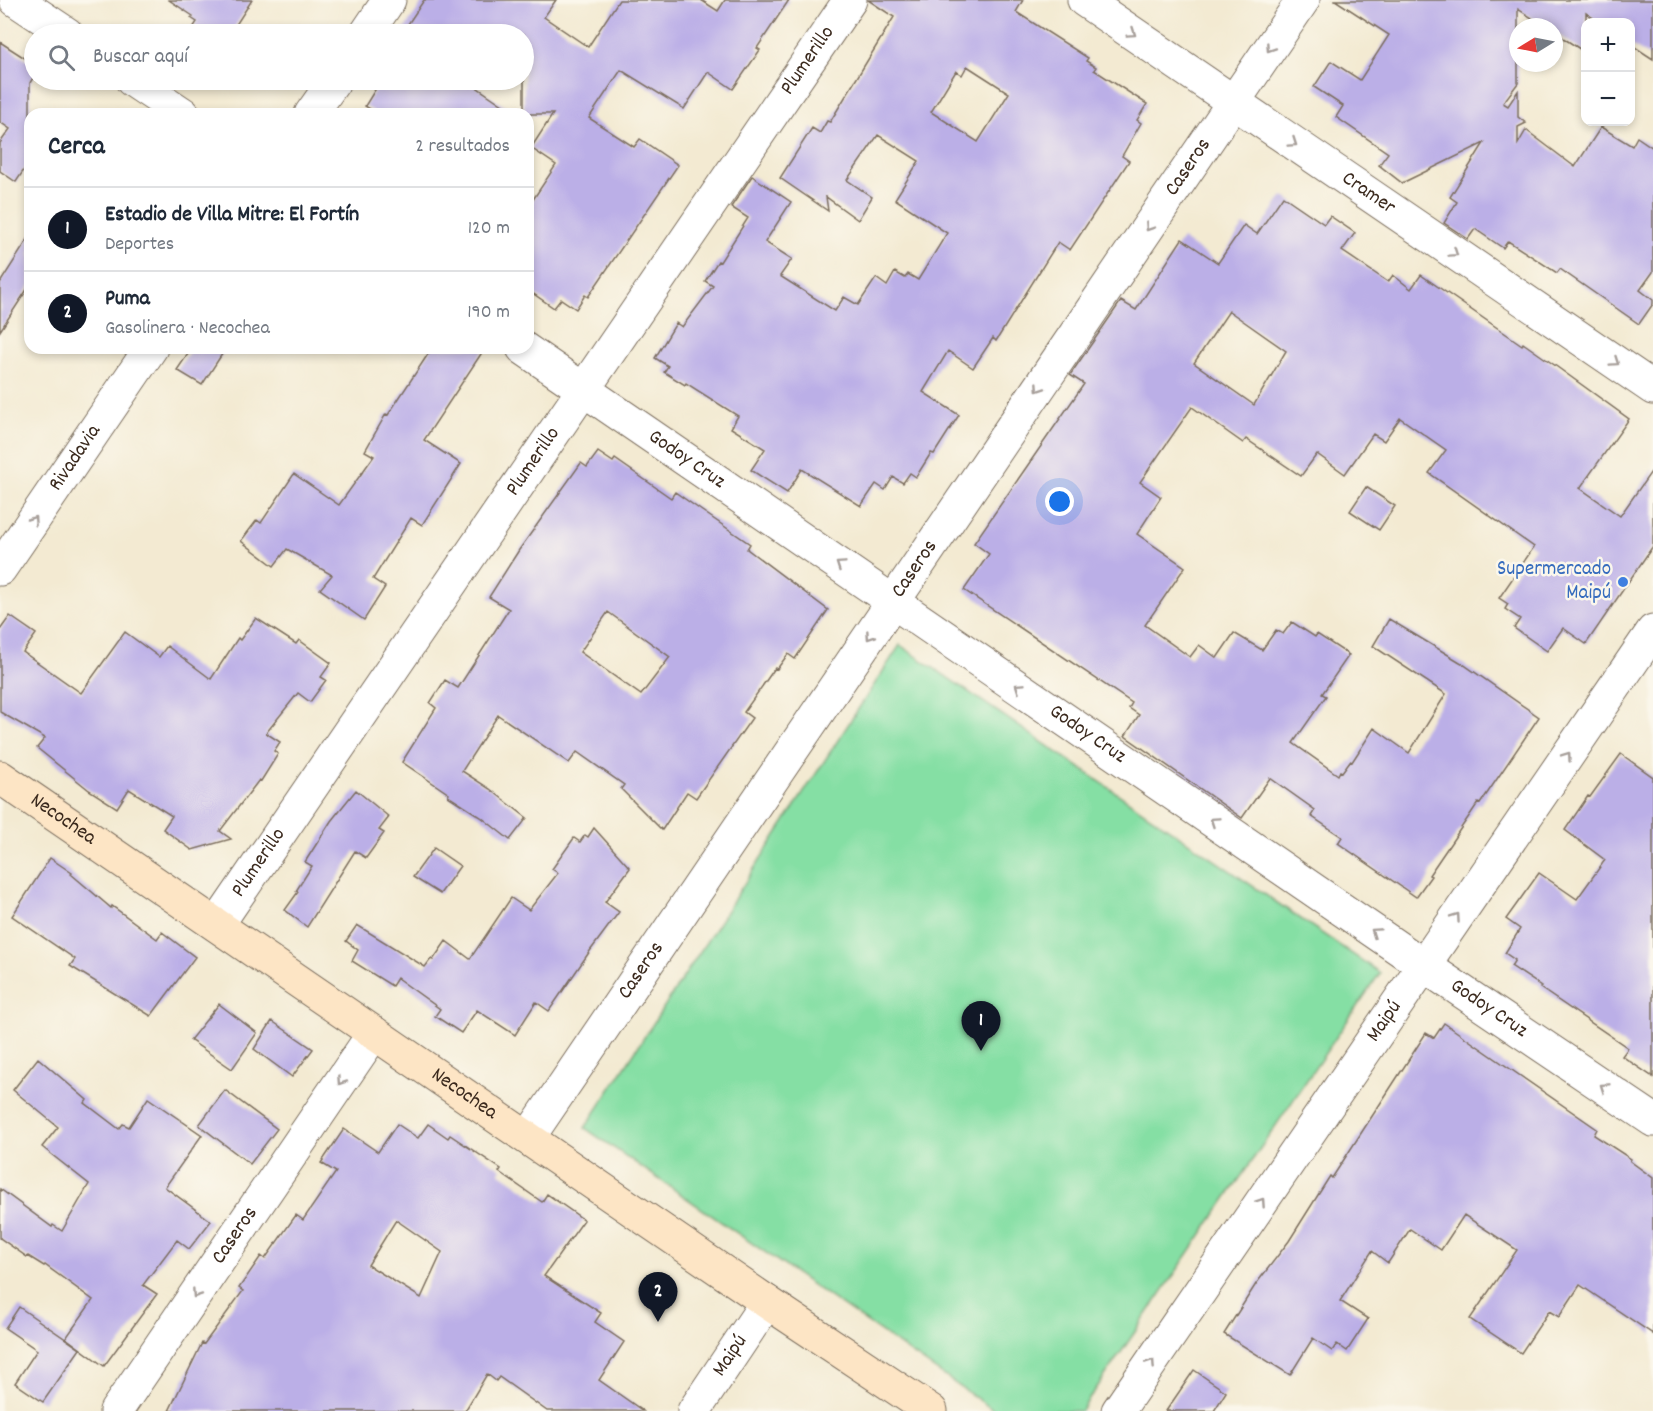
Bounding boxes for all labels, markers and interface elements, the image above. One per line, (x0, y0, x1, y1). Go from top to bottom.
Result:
north arrow (1509, 18, 1563, 72)
map controls (1581, 18, 1635, 126)
button: + (1581, 18, 1635, 72)
street label: Plumerillo (774, 20, 843, 102)
search box (24, 24, 534, 90)
one-way arrow (1125, 26, 1136, 37)
icon: search (45, 41, 78, 74)
text: Buscar aquí (93, 42, 188, 73)
one-way arrow (1266, 42, 1277, 53)
button: − (1581, 72, 1635, 126)
text: Cerca (48, 129, 105, 166)
text: 2 resultados (415, 133, 510, 161)
street label: Caseros (1158, 133, 1219, 203)
one-way arrow (1286, 136, 1297, 147)
street label: Cramer (1335, 165, 1401, 223)
text: Estadio de Villa Mitre: El Fortín (105, 200, 359, 231)
text: 1 (65, 215, 70, 243)
text: 120 m (468, 215, 510, 243)
one-way arrow (1145, 220, 1156, 231)
text: Deportes (105, 231, 174, 259)
one-way arrow (1447, 246, 1458, 257)
text: Puma (105, 284, 150, 315)
text: 2 (63, 299, 72, 327)
text: 190 m (467, 299, 510, 327)
text: Gasolinera · Necochea (105, 315, 270, 343)
one-way arrow (1609, 355, 1620, 366)
one-way arrow (1035, 381, 1046, 392)
street label: Rivadavia (42, 418, 110, 498)
street label: Plumerillo (499, 421, 568, 503)
street label: Godoy Cruz (642, 423, 731, 497)
your location (1045, 487, 1074, 516)
one-way arrow (26, 516, 37, 527)
street label: Caseros (885, 534, 946, 604)
place label: Supermercado Maipú (1497, 555, 1611, 609)
one-way arrow (836, 561, 847, 572)
marker: Supermercado Maipú (1616, 575, 1630, 589)
one-way arrow (866, 629, 877, 640)
one-way arrow (1014, 683, 1025, 694)
street label: Godoy Cruz (1042, 698, 1132, 772)
one-way arrow (1560, 752, 1571, 763)
street label: Necochea (23, 786, 103, 854)
one-way arrow (1210, 817, 1221, 828)
street label: Plumerillo (225, 822, 294, 904)
one-way arrow (1449, 912, 1460, 923)
one-way arrow (1370, 928, 1381, 939)
street label: Caseros (611, 936, 672, 1006)
street label: Godoy Cruz (1444, 972, 1533, 1046)
street label: Maipú (1360, 995, 1410, 1049)
pin: 1 (962, 1002, 1000, 1051)
street label: Necochea (425, 1061, 504, 1129)
one-way arrow (337, 1074, 348, 1085)
one-way arrow (1600, 1083, 1611, 1094)
one-way arrow (1254, 1197, 1265, 1208)
street label: Caseros (205, 1201, 266, 1271)
pin: 2 (638, 1272, 678, 1322)
one-way arrow (192, 1288, 203, 1299)
street label: Maipú (706, 1329, 756, 1383)
one-way arrow (1144, 1358, 1155, 1369)

